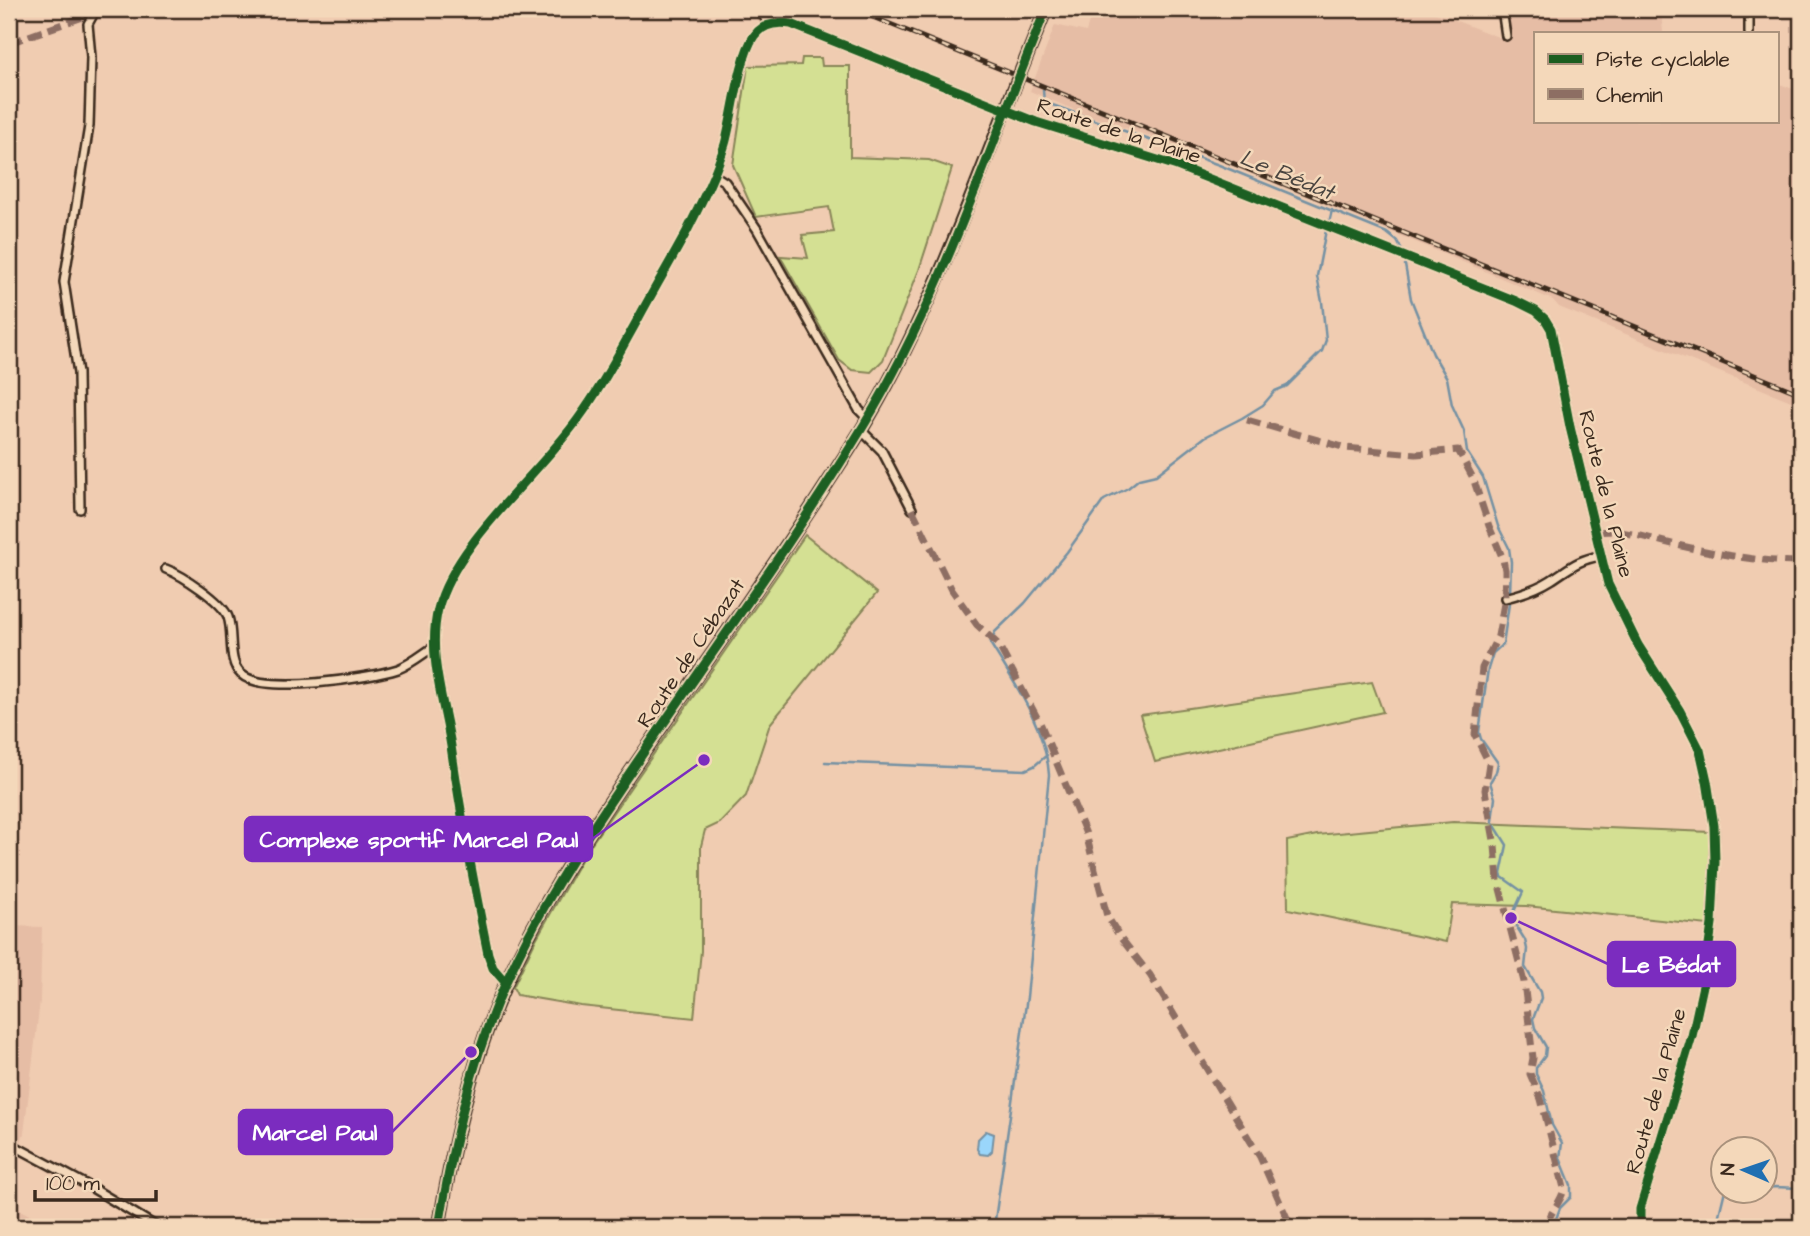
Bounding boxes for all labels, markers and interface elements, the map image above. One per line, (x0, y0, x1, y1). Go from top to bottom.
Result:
legend (1534, 32, 1778, 122)
text: Piste cyclable (1596, 45, 1730, 76)
text: Chemin (1596, 81, 1663, 110)
street label: Route de la Plaine (1033, 91, 1205, 171)
water label: Le Bédat (1235, 142, 1341, 209)
street label: Route de la Plaine (1571, 408, 1641, 580)
street label: Route de Cébazat (630, 572, 752, 733)
callout: Complexe sportif Marcel Paul (245, 817, 592, 861)
text: Complexe sportif Marcel Paul (260, 824, 579, 856)
callout: Le Bédat (1608, 942, 1735, 986)
text: Le Bédat (1621, 949, 1721, 981)
street label: Route de la Plaine (1618, 1005, 1694, 1177)
callout: Marcel Paul (239, 1110, 392, 1154)
text: Marcel Paul (253, 1117, 378, 1149)
north arrow (1708, 1134, 1778, 1204)
scale bar (35, 1159, 156, 1203)
text: N (1715, 1163, 1742, 1176)
text: 100 m (46, 1169, 101, 1198)

